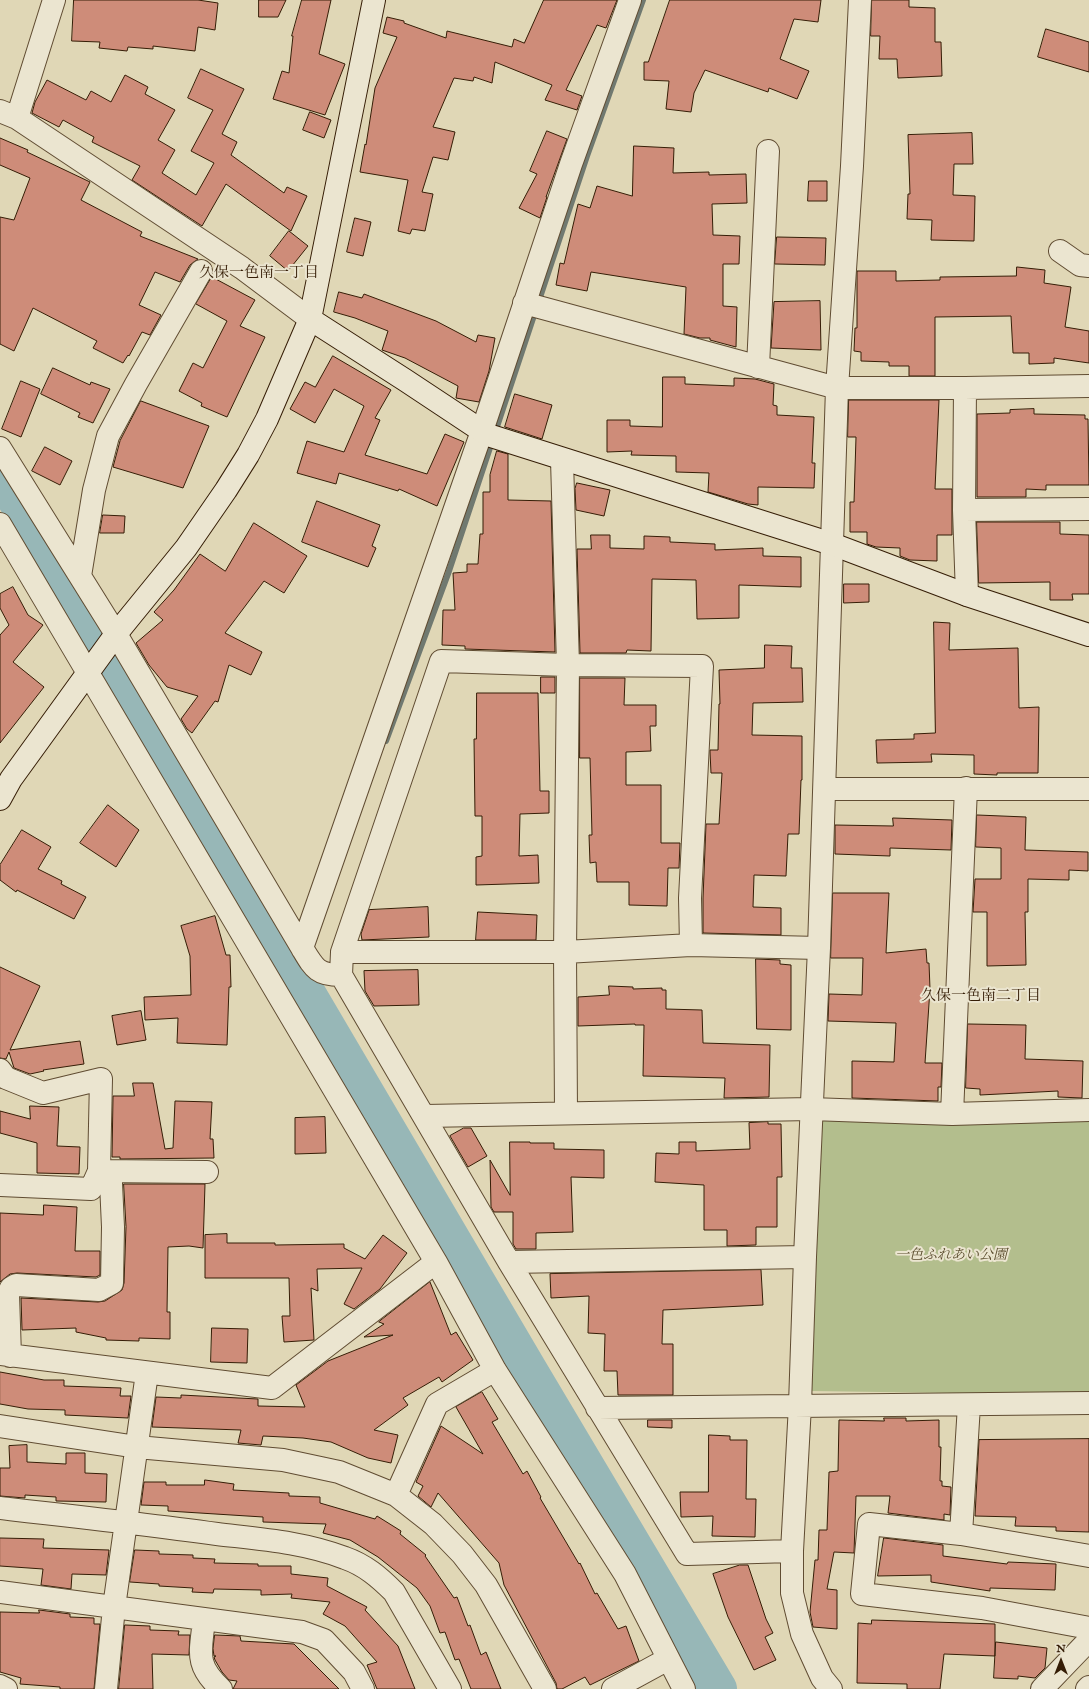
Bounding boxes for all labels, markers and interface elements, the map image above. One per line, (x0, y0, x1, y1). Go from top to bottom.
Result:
district label: 久保一色南一丁目 (199, 265, 319, 283)
district label: 久保一色南二丁目 (921, 988, 1041, 1006)
park label: 一色ふれあい公園 (895, 1248, 1007, 1264)
north arrow (1041, 1641, 1081, 1681)
text: N (1056, 1642, 1066, 1656)

